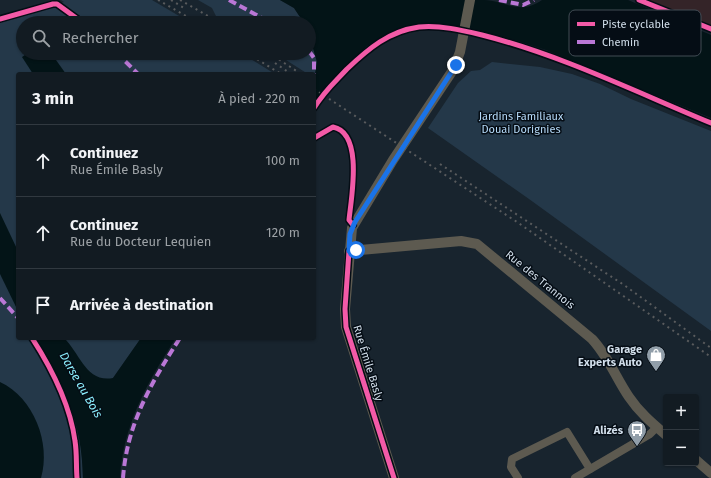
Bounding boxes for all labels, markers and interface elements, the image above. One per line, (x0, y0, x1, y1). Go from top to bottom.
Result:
legend (569, 10, 701, 56)
search box (16, 16, 316, 60)
text: Piste cyclable (602, 18, 670, 31)
icon: search (30, 27, 52, 49)
text: Rechercher (62, 29, 138, 47)
text: Chemin (602, 36, 639, 49)
route end (447, 56, 465, 74)
text: 3 min (32, 88, 74, 109)
text: À pied · 220 m (218, 91, 300, 106)
park label: Jardins Familiaux Douai Dorignies (479, 110, 564, 136)
text: Continuez (70, 144, 138, 162)
icon: ahead (32, 150, 54, 172)
text: 100 m (265, 153, 300, 168)
text: Rue Émile Basly (70, 162, 163, 177)
text: Continuez (70, 216, 138, 234)
icon: ahead (32, 222, 54, 244)
text: 120 m (266, 225, 300, 240)
text: Rue du Docteur Lequien (70, 234, 211, 249)
route start (347, 241, 365, 259)
street label: Rue des Trannois (503, 248, 577, 312)
icon: arrive (32, 294, 54, 316)
text: Arrivée à destination (70, 296, 213, 314)
street label: Rue Émile Basly (350, 323, 387, 403)
place label: Garage Experts Auto (578, 343, 643, 369)
shop icon: Garage Experts Auto (645, 344, 667, 372)
water label: Darse au Bois (57, 350, 106, 421)
map controls (663, 394, 699, 466)
button: + (663, 394, 699, 430)
bus stop icon: Alizés (626, 419, 648, 447)
place label: Alizés (593, 424, 624, 437)
button: − (663, 430, 699, 466)

